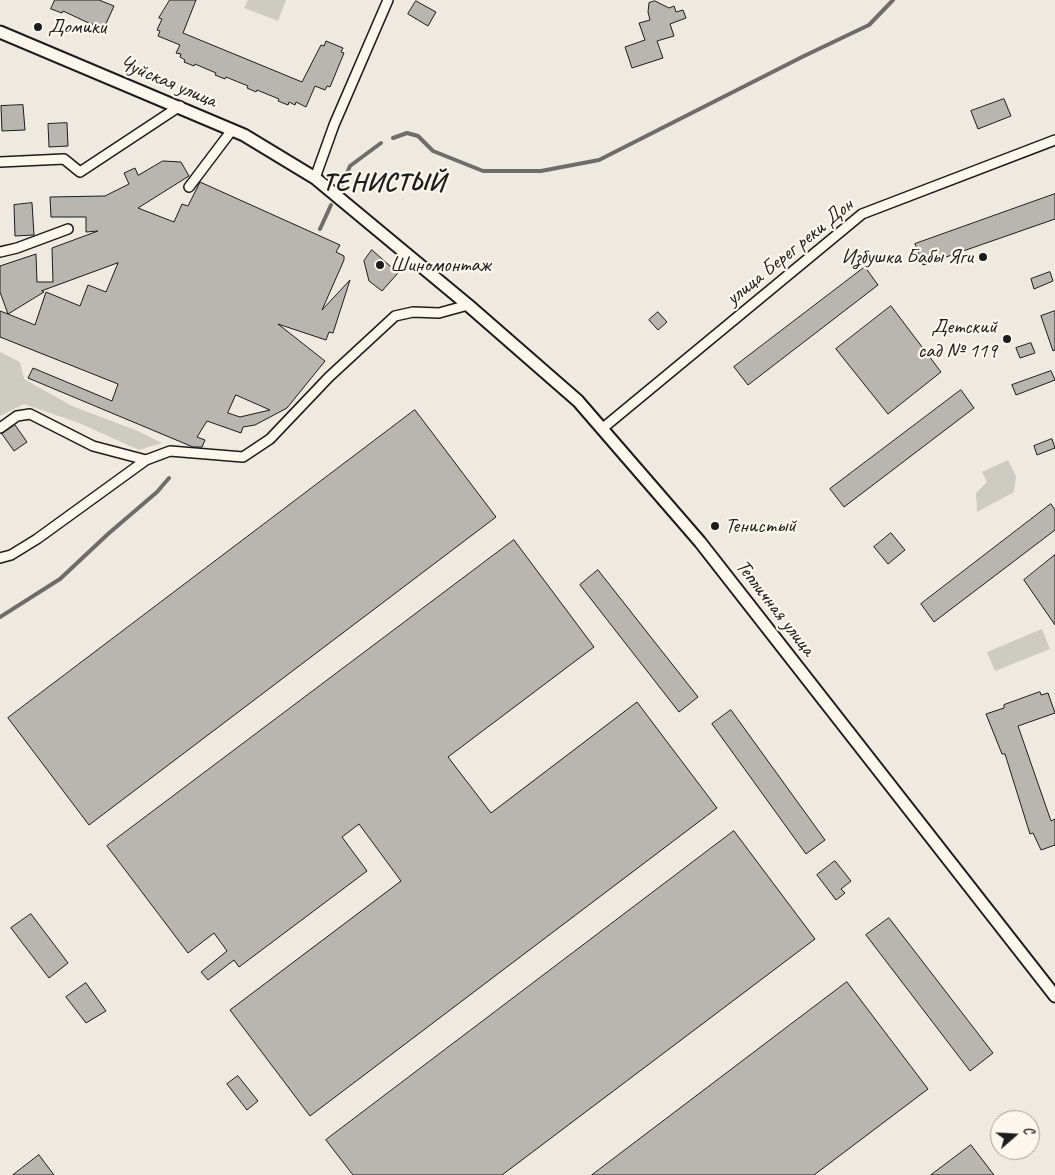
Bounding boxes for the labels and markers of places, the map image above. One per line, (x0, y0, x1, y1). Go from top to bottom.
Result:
place label: Домики (48, 14, 106, 40)
marker: Домики (32, 21, 44, 33)
place label: Избушка Бабы Яги (841, 244, 973, 270)
marker: Избушка Бабы Яги (977, 251, 989, 263)
place label: Шиномонтаж (390, 252, 490, 278)
marker: Шиномонтаж (374, 259, 386, 271)
place label: Детский сад № 119 (918, 314, 997, 364)
marker: Детский сад № 119 (1001, 333, 1013, 345)
place label: Тенистый (725, 513, 796, 539)
marker: Тенистый (709, 520, 721, 532)

